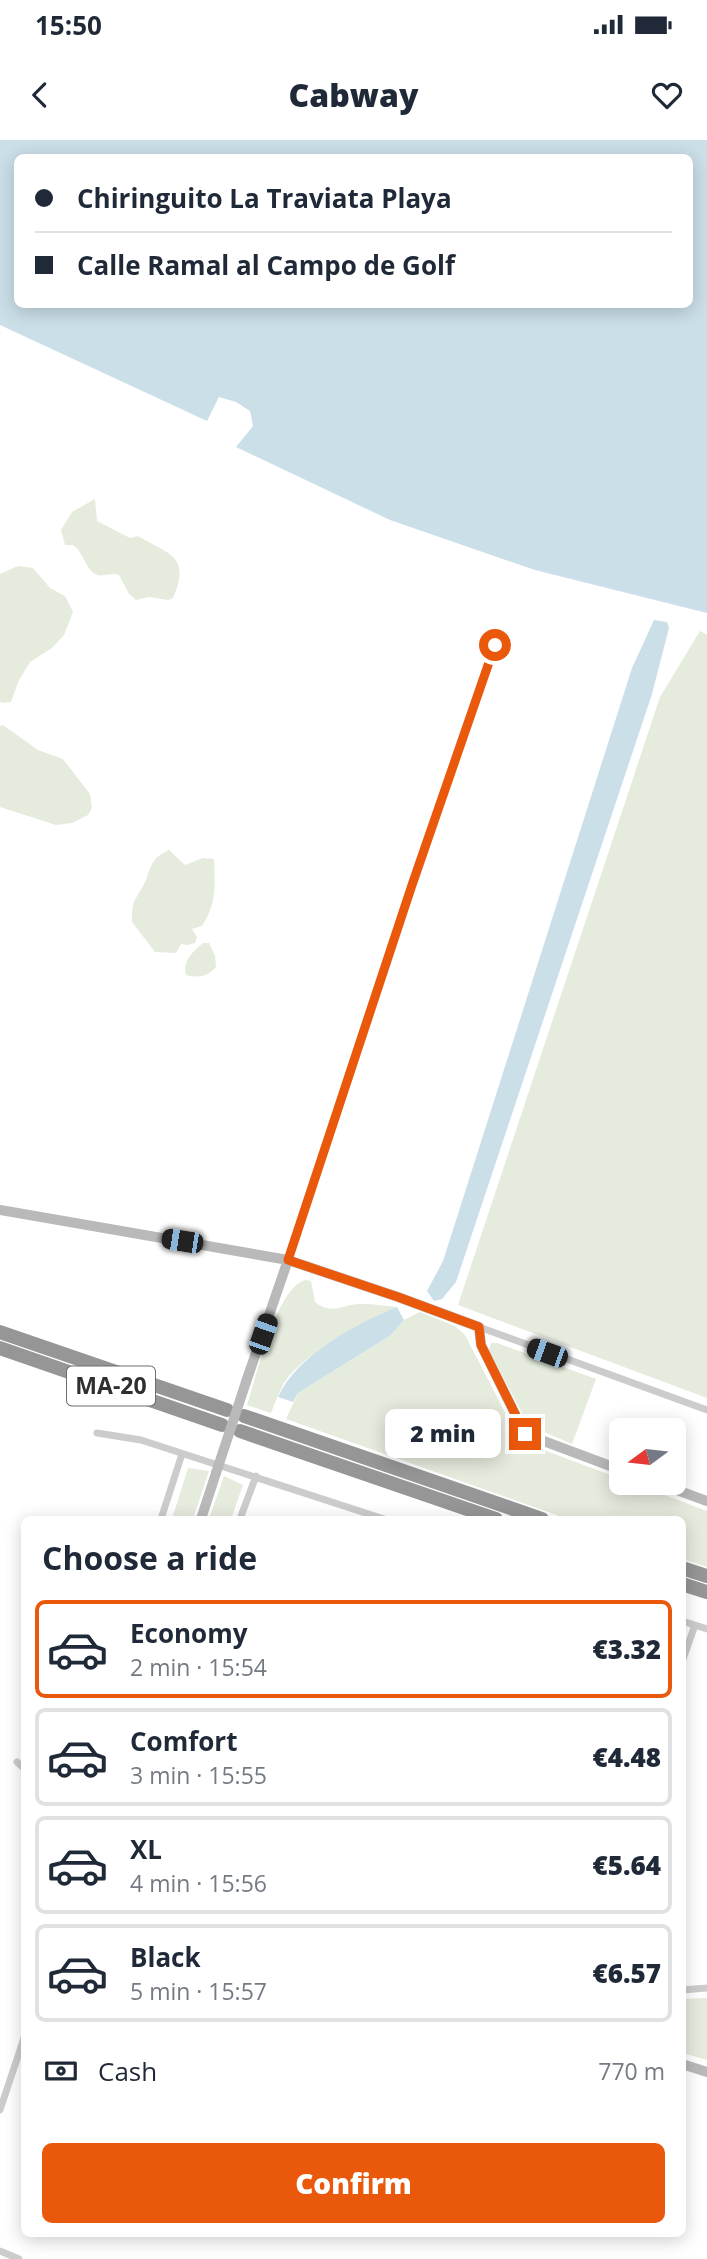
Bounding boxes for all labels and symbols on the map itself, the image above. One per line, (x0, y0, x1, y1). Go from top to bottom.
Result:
route start (479, 629, 511, 661)
car (160, 1227, 205, 1255)
car (247, 1311, 280, 1357)
car (524, 1336, 571, 1370)
road number: MA-20 (67, 1366, 155, 1406)
callout: 2 min (385, 1410, 500, 1458)
route end (509, 1418, 541, 1450)
north arrow (609, 1418, 686, 1494)

